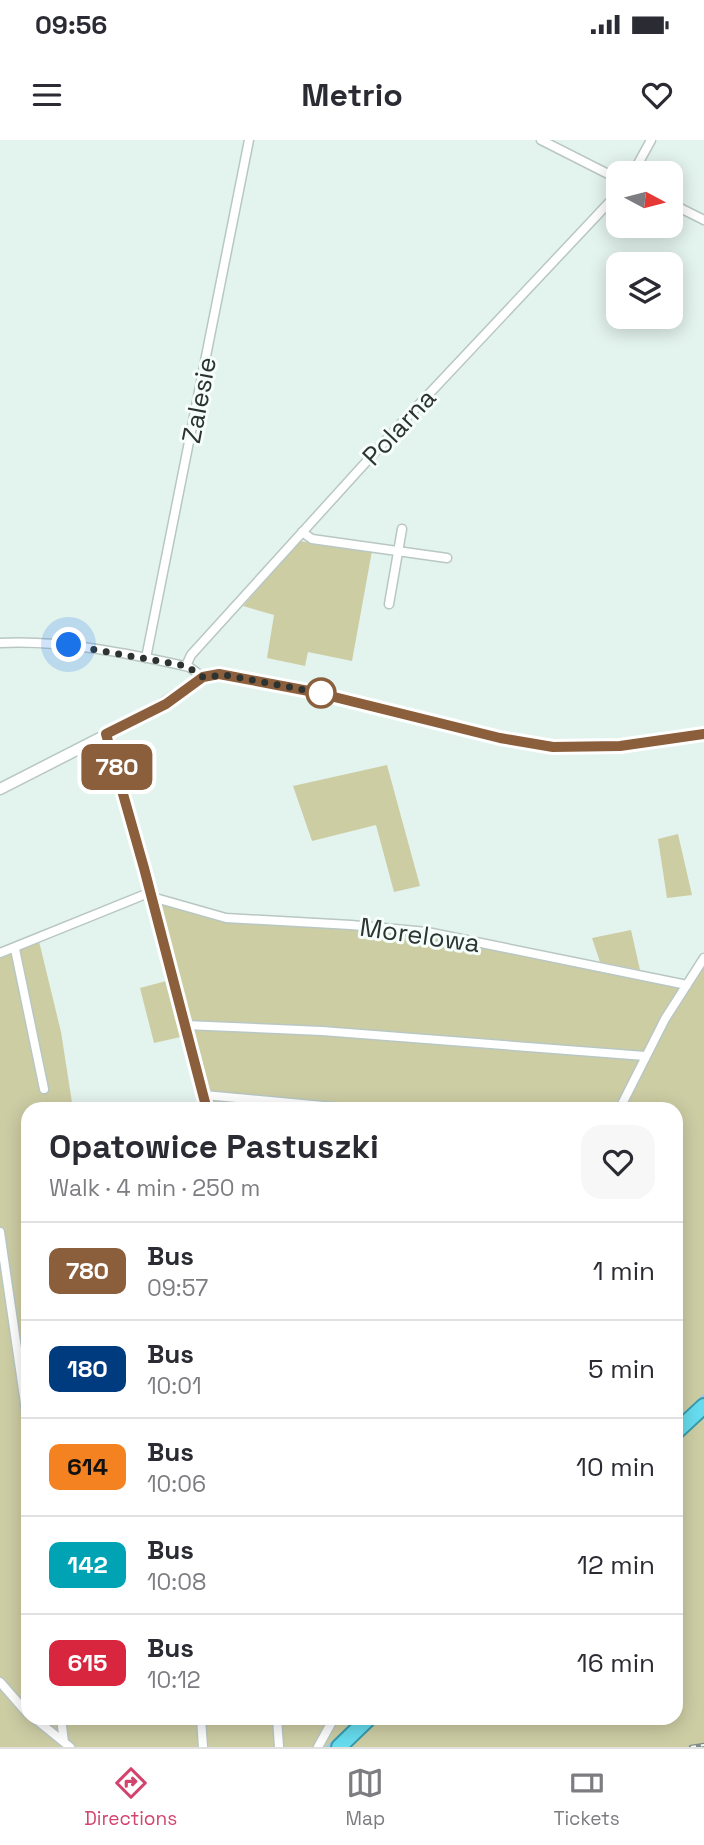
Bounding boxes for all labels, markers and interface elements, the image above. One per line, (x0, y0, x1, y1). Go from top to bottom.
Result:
text: 09:56 (35, 8, 107, 42)
text: Metrio (301, 75, 403, 115)
icon: menu (28, 76, 66, 114)
icon: heart (638, 76, 676, 114)
north arrow (606, 161, 682, 238)
map controls (606, 161, 683, 329)
button: layers (606, 252, 683, 329)
street label: Zalesie (174, 354, 224, 446)
street label: Polarna (355, 381, 443, 473)
your location (51, 627, 86, 662)
unlabelled marker (306, 678, 336, 708)
line badge: 780 (77, 744, 157, 790)
text: 780 (95, 751, 139, 782)
street label: Morelowa (358, 910, 482, 960)
button: heart (581, 1125, 655, 1199)
text: Opatowice Pastuszki (49, 1126, 379, 1168)
text: Walk · 4 min · 250 m (49, 1173, 260, 1203)
text: Bus (147, 1239, 194, 1273)
text: 1 min (593, 1254, 655, 1288)
text: 780 (66, 1255, 109, 1286)
text: 09:57 (147, 1273, 208, 1303)
text: Bus (147, 1337, 194, 1371)
text: 5 min (588, 1352, 655, 1386)
text: 180 (67, 1353, 108, 1384)
text: 10:01 (147, 1371, 202, 1401)
text: Bus (147, 1435, 194, 1469)
text: 10 min (576, 1450, 655, 1484)
text: 614 (67, 1451, 108, 1482)
text: 10:06 (147, 1469, 206, 1499)
text: Bus (147, 1533, 194, 1567)
text: 12 min (577, 1548, 655, 1582)
text: 142 (67, 1549, 108, 1580)
text: 10:08 (147, 1567, 206, 1597)
text: Bus (147, 1631, 194, 1665)
text: 16 min (577, 1646, 655, 1680)
text: 615 (68, 1647, 107, 1678)
text: 10:12 (147, 1665, 201, 1695)
tab: Directions (84, 1764, 177, 1831)
tab: Map (346, 1764, 385, 1831)
tab: Tickets (553, 1764, 620, 1831)

